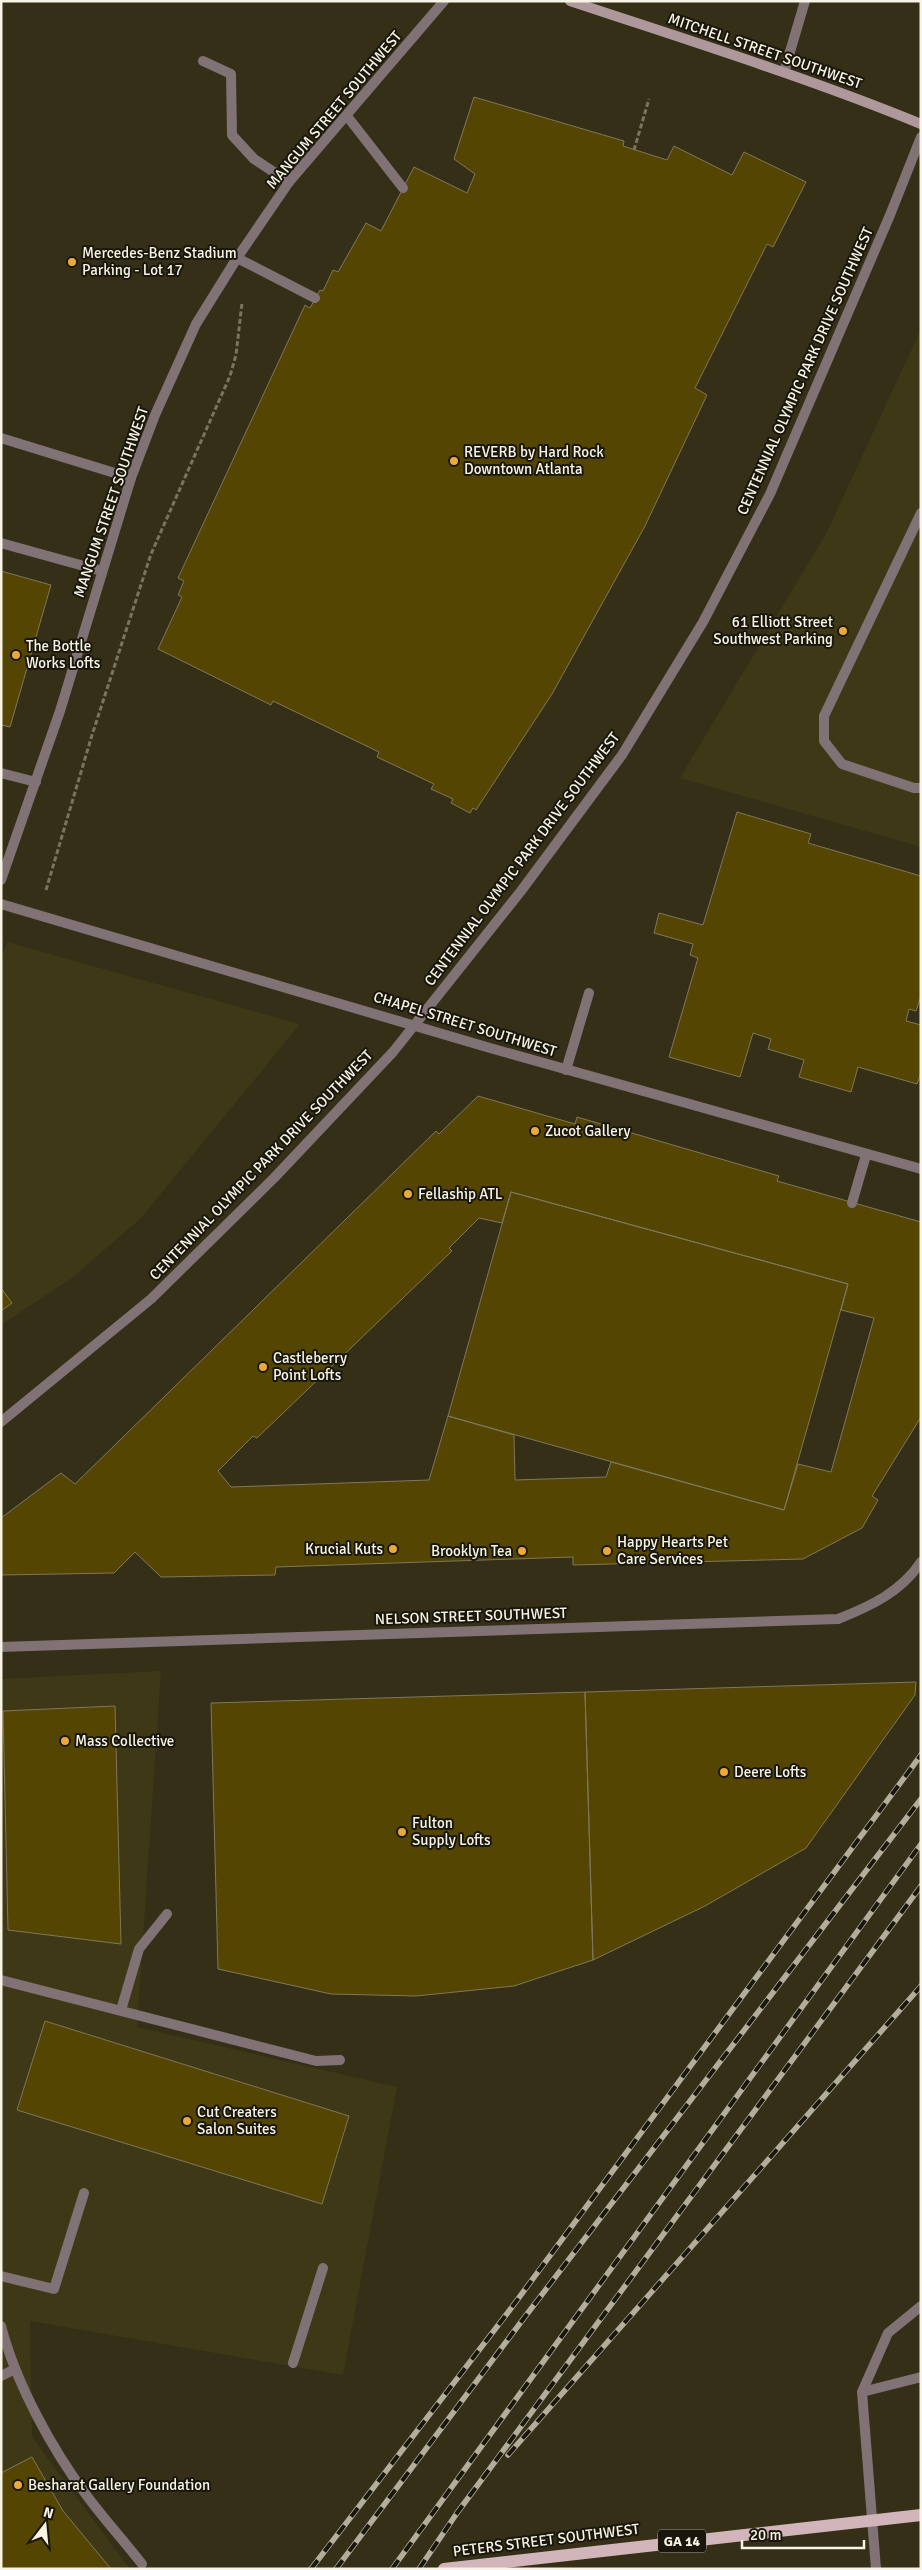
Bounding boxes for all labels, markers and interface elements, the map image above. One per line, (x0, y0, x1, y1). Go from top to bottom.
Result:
street label: MITCHELL STREET SOUTHWEST (666, 9, 865, 93)
street label: MANGUM STREET SOUTHWEST (263, 27, 406, 193)
street label: CENTENNIAL OLYMPIC PARK DRIVE SOUTHWEST (733, 224, 877, 518)
place label: Mercedes-Benz Stadium Parking - Lot 17 (82, 244, 237, 279)
marker: Mercedes-Benz Stadium Parking - Lot 17 (66, 256, 78, 268)
street label: MANGUM STREET SOUTHWEST (70, 404, 152, 600)
place label: REVERB by Hard Rock Downtown Atlanta (464, 443, 604, 478)
marker: REVERB by Hard Rock Downtown Atlanta (448, 455, 460, 467)
place label: 61 Elliott Street Southwest Parking (713, 613, 833, 648)
marker: 61 Elliott Street Southwest Parking (837, 625, 849, 637)
place label: The Bottle Works Lofts (26, 637, 101, 672)
marker: The Bottle Works Lofts (10, 649, 22, 661)
street label: CENTENNIAL OLYMPIC PARK DRIVE SOUTHWEST (421, 728, 624, 989)
street label: CHAPEL STREET SOUTHWEST (371, 988, 559, 1061)
street label: CENTENNIAL OLYMPIC PARK DRIVE SOUTHWEST (146, 1046, 377, 1284)
place label: Zucot Gallery (545, 1122, 631, 1140)
marker: Zucot Gallery (529, 1125, 541, 1137)
place label: Fellaship ATL (418, 1185, 503, 1203)
marker: Fellaship ATL (402, 1188, 414, 1200)
place label: Castleberry Point Lofts (273, 1349, 347, 1384)
marker: Castleberry Point Lofts (257, 1361, 269, 1373)
place label: Happy Hearts Pet Care Services (617, 1533, 728, 1568)
place label: Krucial Kuts (305, 1540, 383, 1558)
place label: Brooklyn Tea (431, 1542, 512, 1560)
marker: Krucial Kuts (387, 1543, 399, 1555)
marker: Brooklyn Tea (516, 1545, 528, 1557)
marker: Happy Hearts Pet Care Services (601, 1545, 613, 1557)
street label: NELSON STREET SOUTHWEST (375, 1604, 568, 1628)
place label: Mass Collective (75, 1732, 174, 1750)
marker: Mass Collective (59, 1735, 71, 1747)
place label: Deere Lofts (734, 1763, 807, 1781)
marker: Deere Lofts (718, 1766, 730, 1778)
place label: Fulton Supply Lofts (412, 1814, 491, 1849)
marker: Fulton Supply Lofts (396, 1826, 408, 1838)
place label: Cut Creaters Salon Suites (197, 2103, 277, 2138)
marker: Cut Creaters Salon Suites (181, 2115, 193, 2127)
place label: Besharat Gallery Foundation (28, 2476, 210, 2494)
marker: Besharat Gallery Foundation (12, 2479, 24, 2491)
north arrow (20, 2500, 70, 2550)
text: N (41, 2503, 55, 2522)
scale bar (742, 2518, 864, 2550)
street label: PETERS STREET SOUTHWEST (452, 2520, 641, 2560)
text: 20 m (750, 2526, 781, 2544)
road number: GA 14 (658, 2530, 706, 2552)

